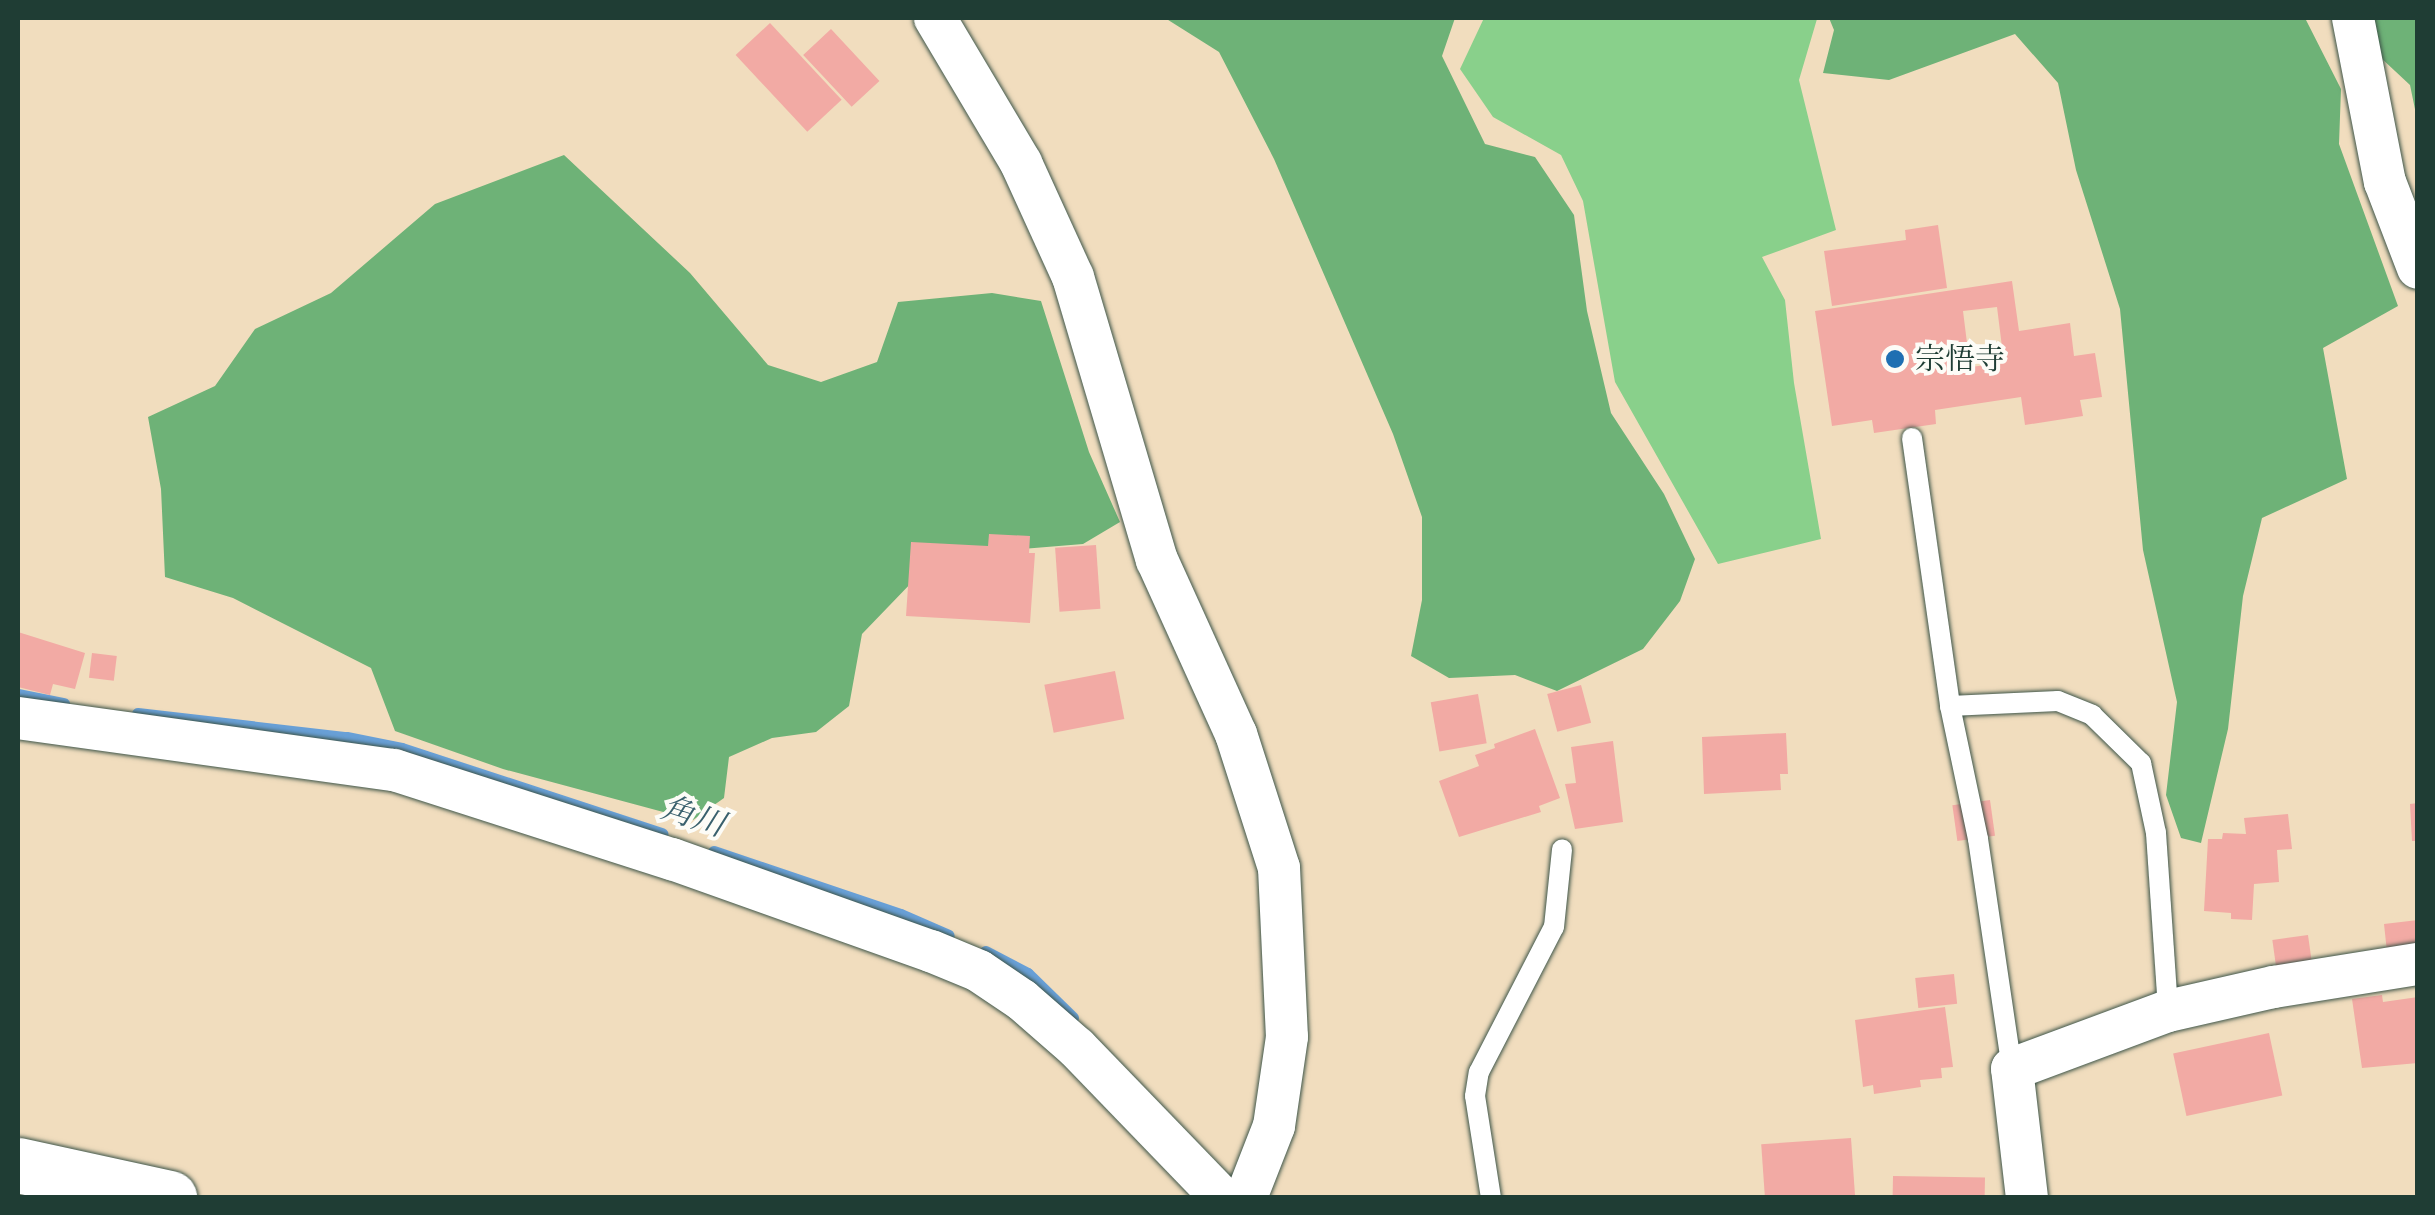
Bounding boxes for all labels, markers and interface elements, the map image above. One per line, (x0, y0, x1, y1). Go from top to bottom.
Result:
place label: 宗悟寺 (1915, 341, 2005, 377)
marker: 宗悟寺 (1884, 348, 1906, 370)
water label: 角川 (657, 789, 729, 845)

